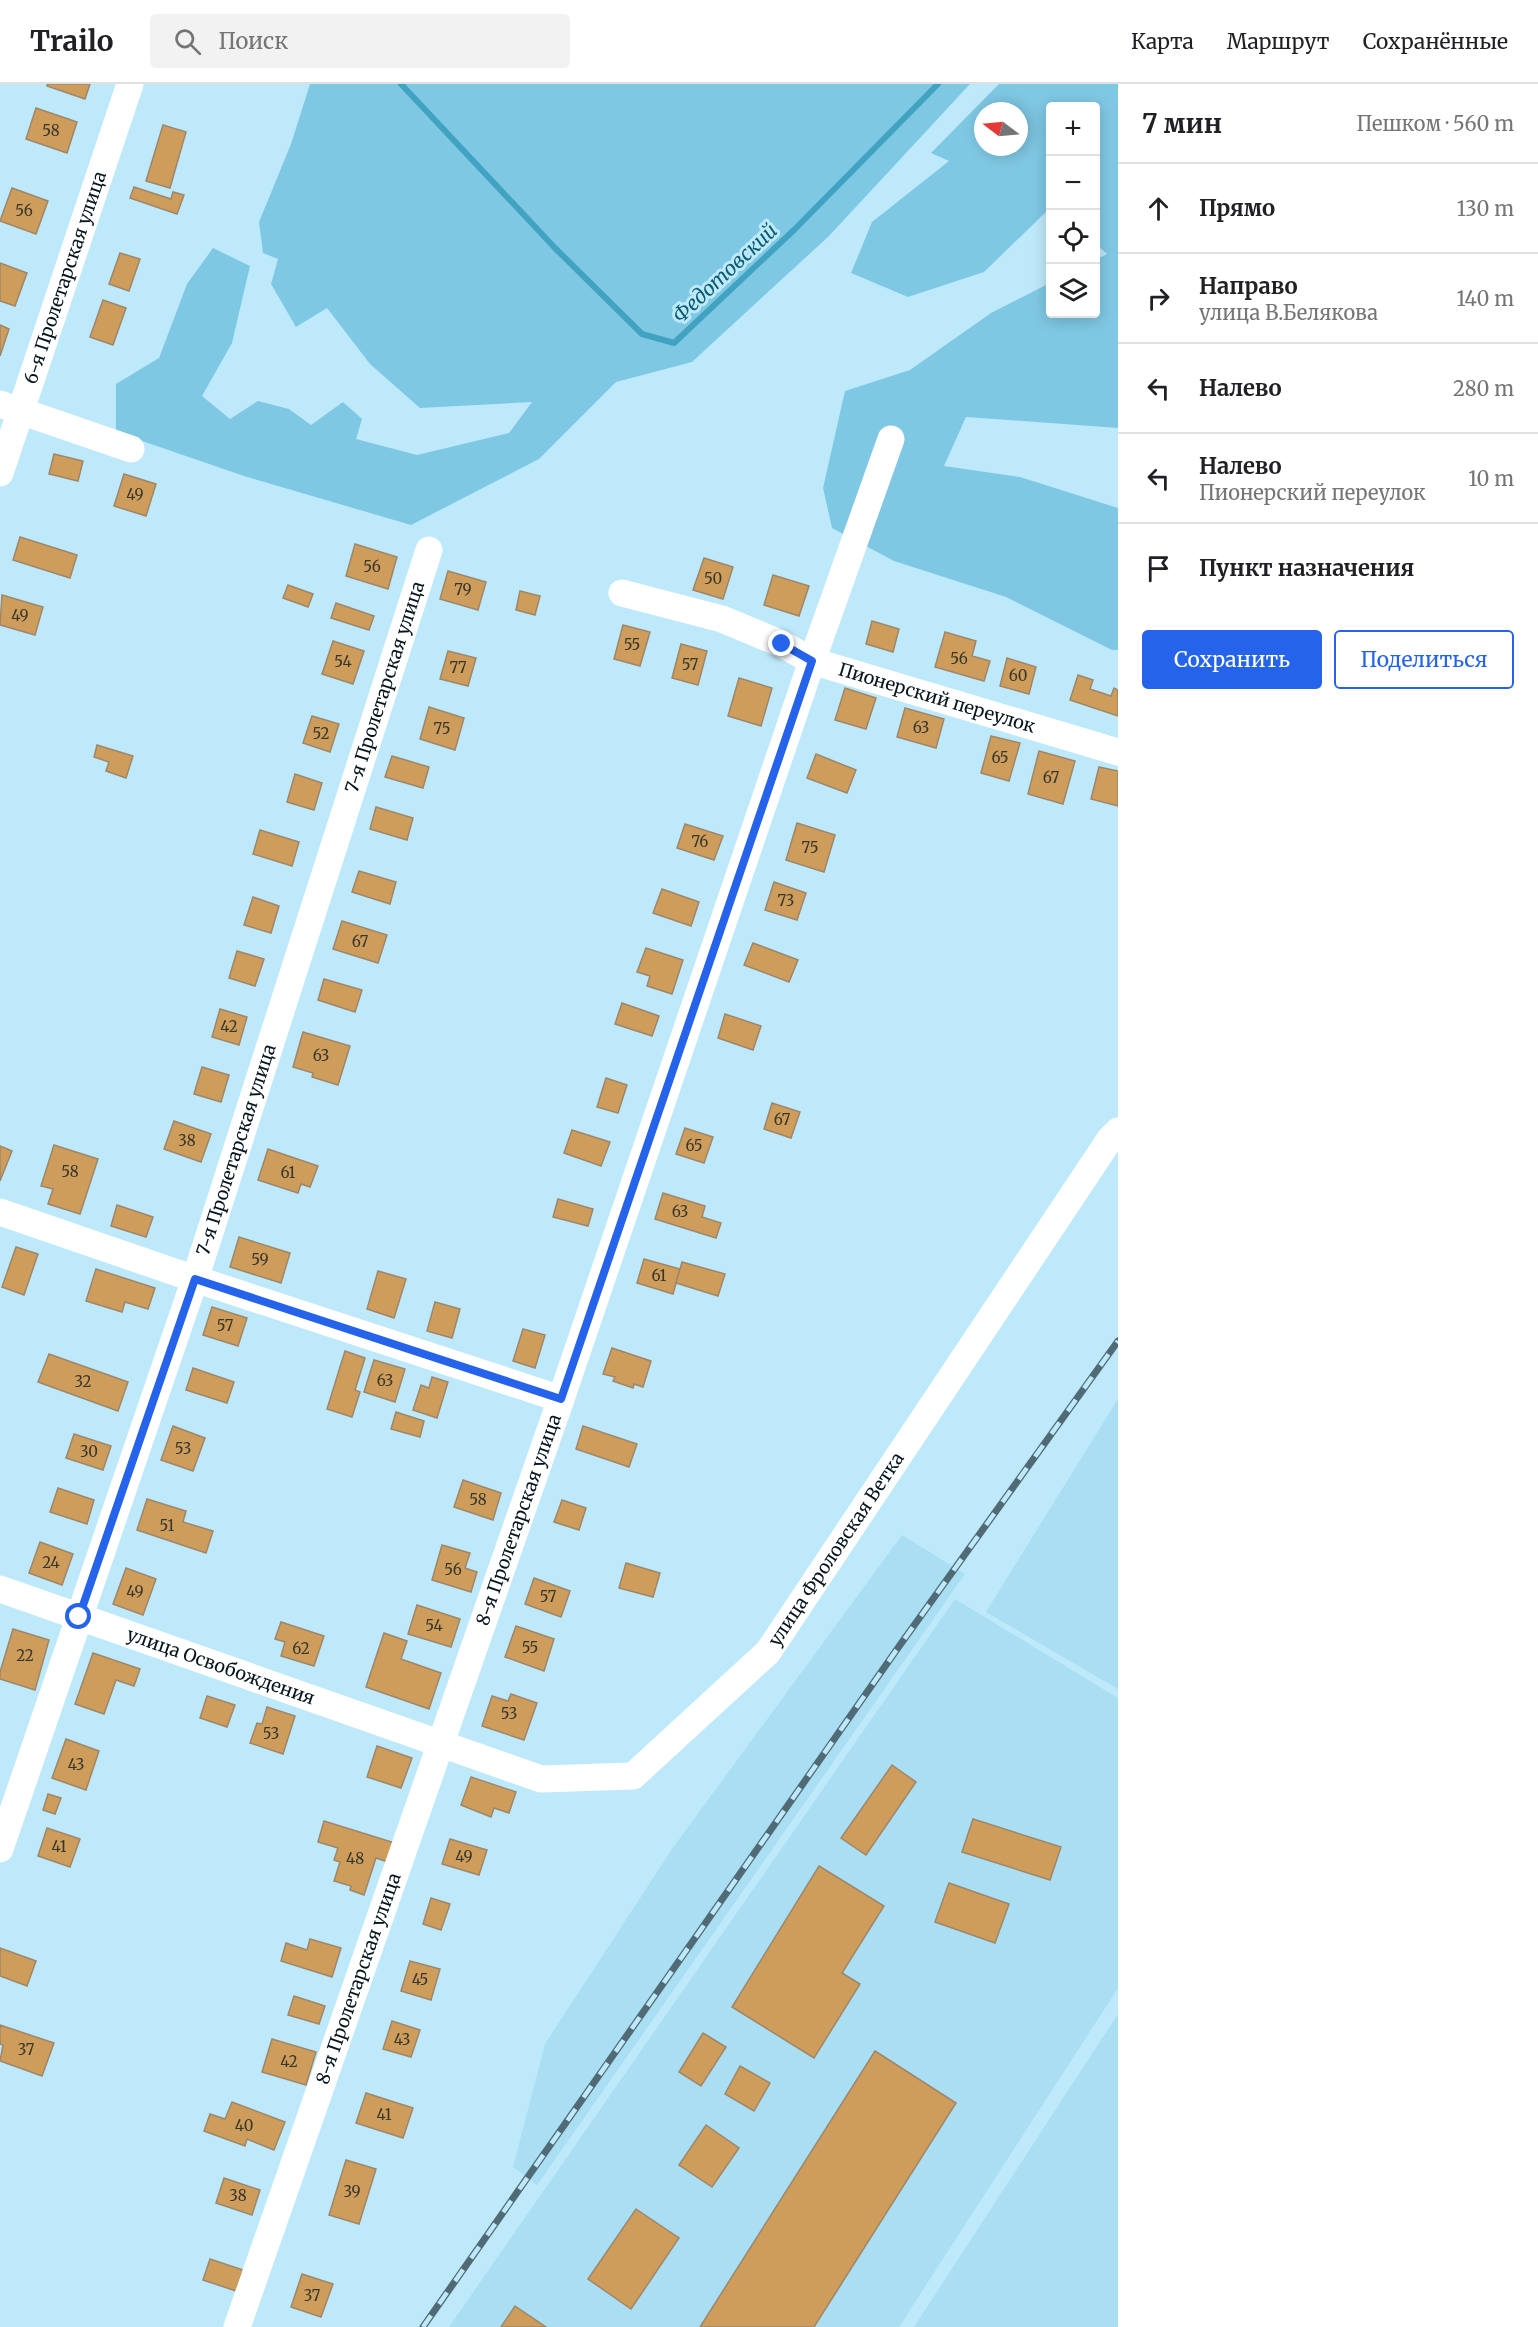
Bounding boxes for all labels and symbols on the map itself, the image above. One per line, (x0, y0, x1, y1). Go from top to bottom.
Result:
north arrow (974, 102, 1028, 156)
house number: 58 (42, 121, 60, 140)
street label: 6-я Пролетарская улица (19, 168, 111, 387)
house number: 56 (15, 201, 33, 220)
water label: Федотовский (667, 218, 782, 327)
house number: 49 (126, 485, 144, 504)
house number: 56 (363, 557, 381, 576)
house number: 50 (704, 569, 722, 588)
street label: 7-я Пролетарская улица (340, 578, 429, 796)
house number: 79 (454, 580, 472, 599)
house number: 49 (11, 606, 29, 625)
route end (768, 630, 794, 656)
house number: 55 (624, 635, 640, 654)
house number: 56 (950, 649, 968, 668)
house number: 54 (334, 652, 352, 671)
house number: 57 (682, 655, 699, 674)
house number: 77 (449, 658, 467, 677)
street label: Пионерский переулок (836, 658, 1039, 738)
house number: 60 (1009, 666, 1027, 685)
house number: 63 (913, 718, 929, 737)
house number: 75 (434, 719, 450, 738)
house number: 52 (312, 724, 330, 743)
house number: 65 (991, 748, 1009, 767)
house number: 67 (1043, 768, 1060, 787)
house number: 76 (692, 832, 708, 851)
house number: 75 (802, 838, 818, 857)
house number: 73 (778, 891, 794, 910)
house number: 67 (352, 932, 369, 951)
house number: 42 (220, 1017, 238, 1036)
street label: 7-я Пролетарская улица (191, 1041, 281, 1259)
house number: 63 (313, 1046, 329, 1065)
house number: 67 (774, 1110, 791, 1129)
house number: 38 (178, 1131, 196, 1150)
house number: 65 (685, 1136, 703, 1155)
house number: 58 (61, 1162, 79, 1181)
house number: 61 (281, 1163, 296, 1182)
house number: 63 (672, 1202, 688, 1221)
house number: 59 (251, 1250, 269, 1269)
house number: 61 (652, 1266, 667, 1285)
house number: 57 (217, 1316, 234, 1335)
house number: 63 (377, 1371, 393, 1390)
house number: 32 (74, 1372, 92, 1391)
street label: 8-я Пролетарская улица (471, 1411, 566, 1628)
house number: 53 (175, 1439, 191, 1458)
house number: 30 (80, 1442, 98, 1461)
street label: улица Фроловская Ветка (763, 1447, 909, 1651)
house number: 58 (469, 1490, 487, 1509)
house number: 51 (160, 1516, 175, 1535)
house number: 24 (42, 1553, 60, 1572)
house number: 56 (444, 1560, 462, 1579)
house number: 49 (126, 1582, 144, 1601)
house number: 57 (540, 1587, 557, 1606)
route start (65, 1603, 91, 1629)
house number: 54 (425, 1616, 443, 1635)
street label: улица Освобождения (124, 1622, 318, 1710)
house number: 55 (522, 1638, 538, 1657)
house number: 62 (292, 1639, 310, 1658)
house number: 22 (16, 1646, 34, 1665)
house number: 53 (501, 1704, 517, 1723)
house number: 53 (263, 1724, 279, 1743)
house number: 43 (68, 1755, 84, 1774)
house number: 41 (52, 1837, 67, 1856)
house number: 49 (455, 1847, 473, 1866)
house number: 48 (346, 1849, 364, 1868)
street label: 8-я Пролетарская улица (311, 1869, 406, 2087)
house number: 45 (412, 1970, 428, 1989)
house number: 43 (394, 2030, 410, 2049)
house number: 37 (18, 2040, 35, 2059)
house number: 42 (280, 2052, 298, 2071)
house number: 41 (377, 2105, 392, 2124)
house number: 40 (235, 2116, 253, 2135)
house number: 39 (343, 2182, 361, 2201)
house number: 38 (229, 2186, 247, 2205)
house number: 37 (304, 2286, 321, 2305)

